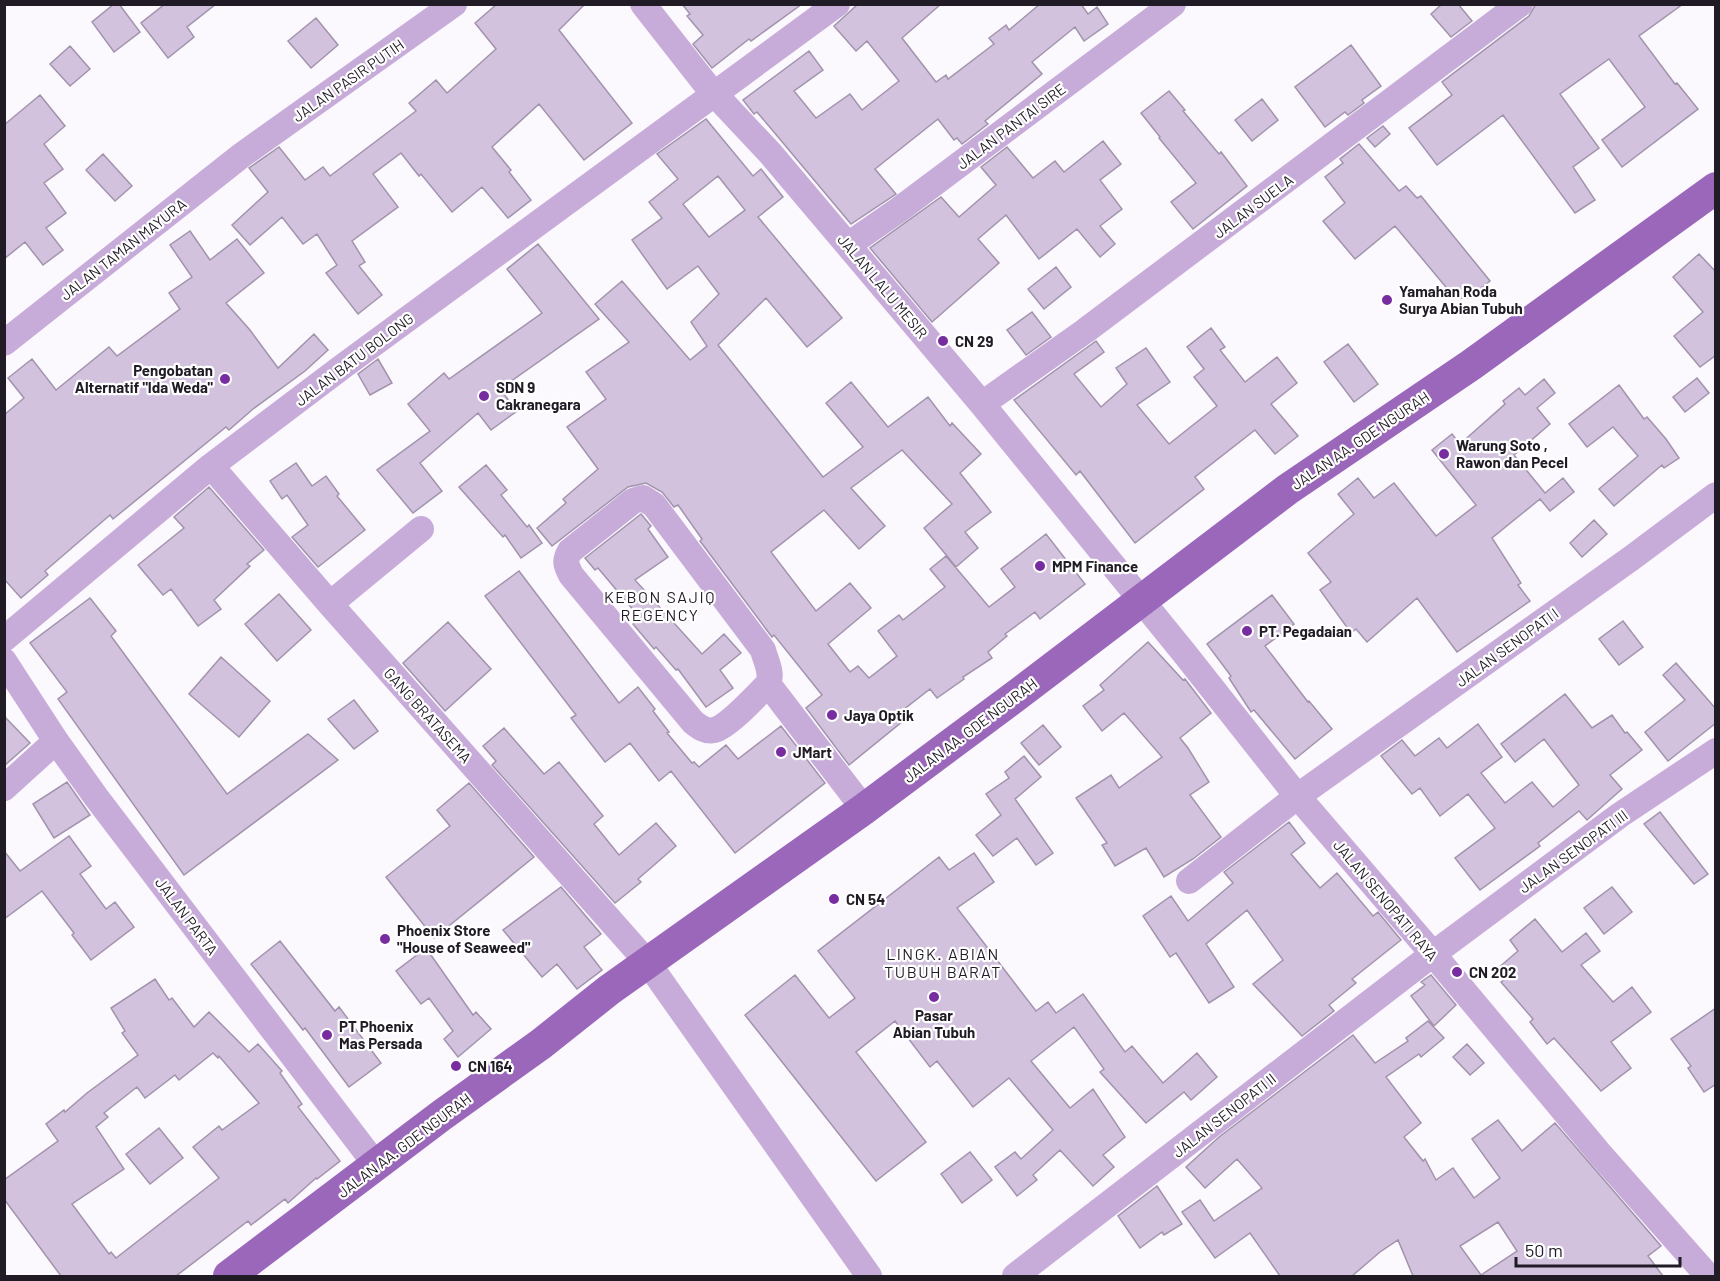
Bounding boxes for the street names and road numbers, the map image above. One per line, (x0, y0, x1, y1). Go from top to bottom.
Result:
street label: JALAN PASIR PUTIH (289, 35, 407, 125)
street label: JALAN PANTAI SIRE (953, 79, 1069, 173)
street label: JALAN SUELA (1210, 170, 1296, 242)
street label: JALAN TAMAN MAYURA (57, 194, 189, 304)
street label: JALAN LALU MESIR (834, 230, 932, 342)
street label: JALAN BATU BOLONG (291, 309, 417, 409)
street label: JALAN AA. GDE NGURAH (1288, 387, 1432, 493)
street label: JALAN SENOPATI I (1452, 604, 1562, 690)
street label: GANG BRATASEMA (381, 664, 475, 766)
street label: JALAN AA. GDE NGURAH (900, 674, 1040, 786)
street label: JALAN SENOPATI III (1515, 805, 1631, 897)
street label: JALAN SENOPATI RAYA (1330, 836, 1442, 964)
street label: JALAN PARTA (152, 874, 222, 958)
street label: JALAN SENOPATI II (1169, 1069, 1279, 1161)
street label: JALAN AA. GDE NGURAH (334, 1089, 474, 1201)

